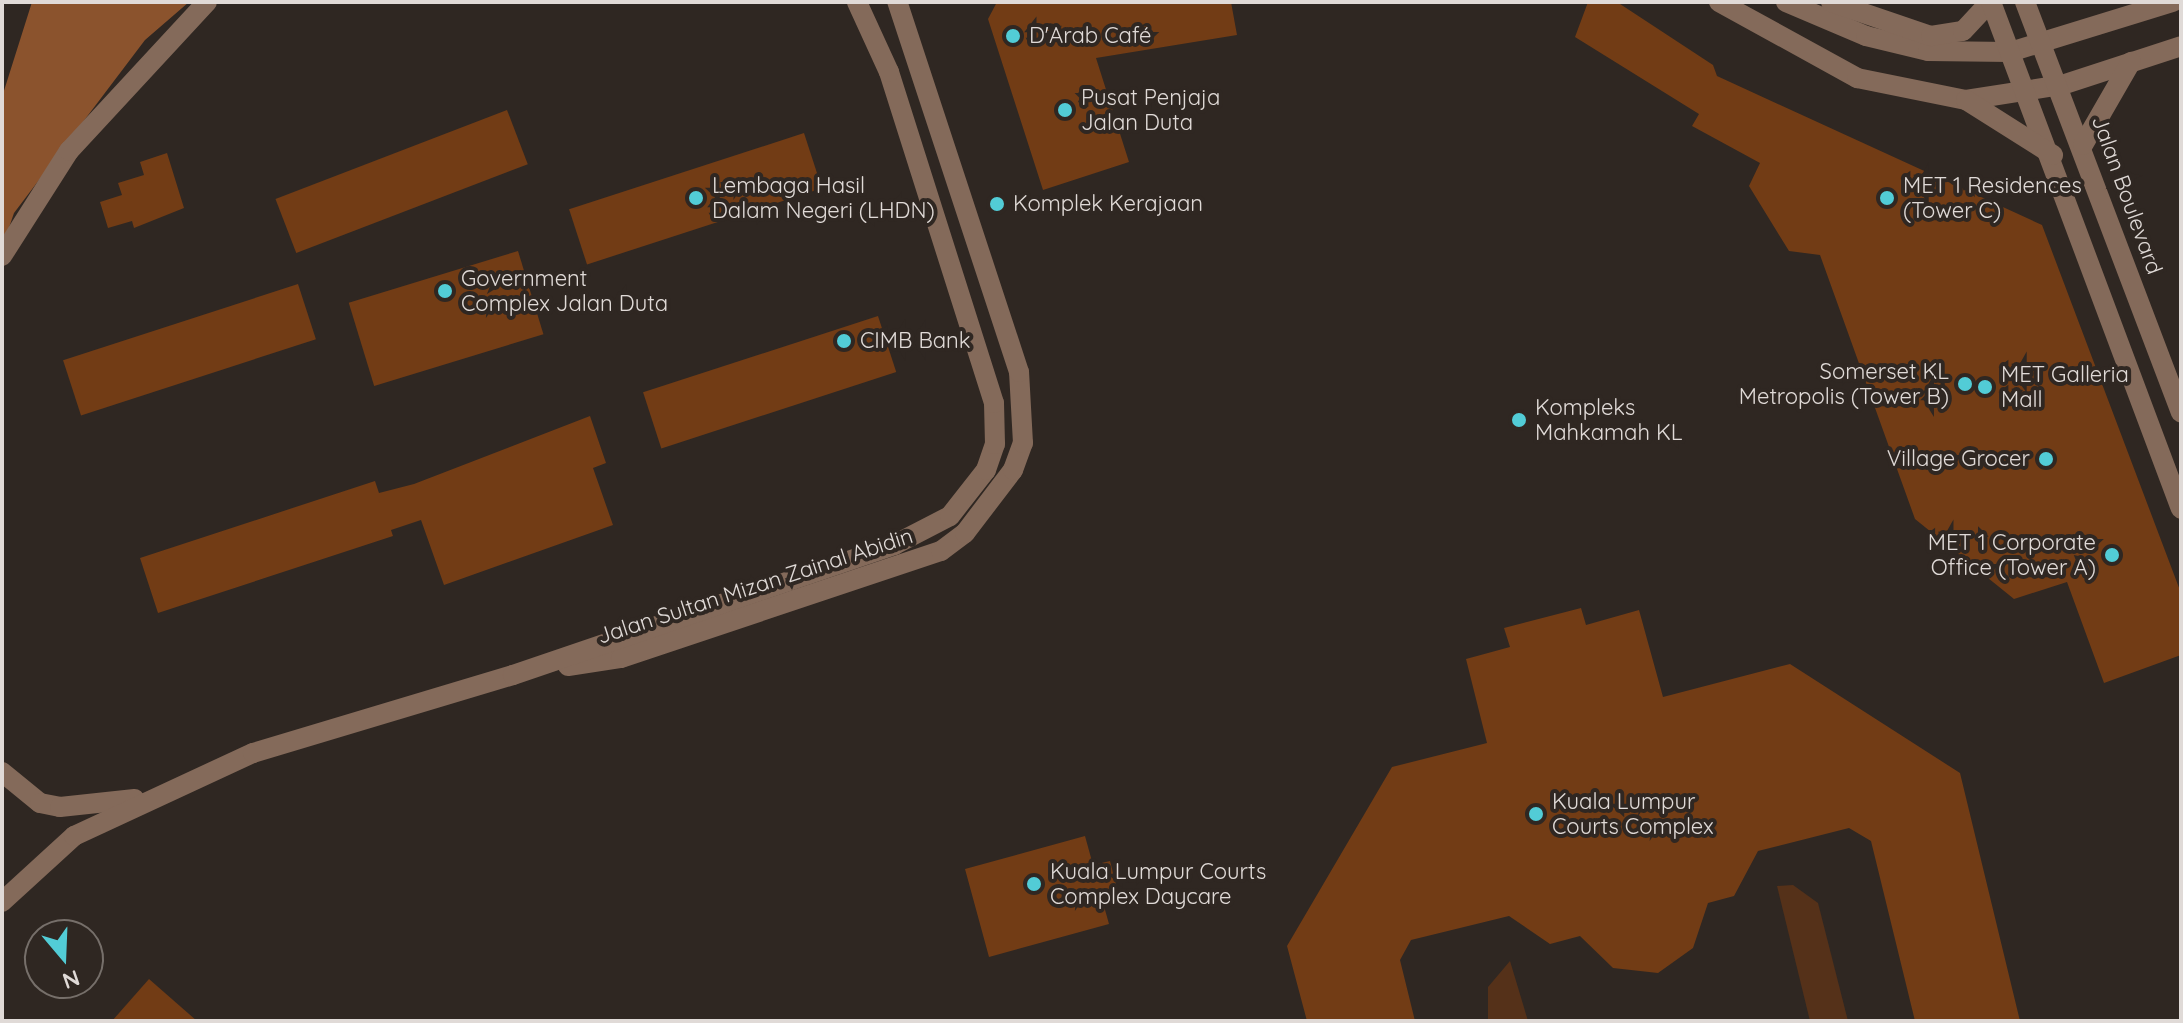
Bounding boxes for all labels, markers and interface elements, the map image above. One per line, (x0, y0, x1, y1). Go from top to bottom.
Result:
place label: D'Arab Café (1029, 23, 1151, 49)
marker: D'Arab Café (1004, 27, 1022, 45)
place label: Pusat Penjaja Jalan Duta (1081, 84, 1220, 136)
marker: Pusat Penjaja Jalan Duta (1056, 101, 1074, 119)
street label: Jalan Boulevard (2086, 112, 2168, 278)
place label: Lembaga Hasil Dalam Negeri (LHDN) (712, 172, 935, 224)
place label: MET 1 Residences (Tower C) (1903, 172, 2082, 224)
marker: Lembaga Hasil Dalam Negeri (LHDN) (687, 189, 705, 207)
marker: MET 1 Residences (Tower C) (1878, 189, 1896, 207)
place label: Komplek Kerajaan (1013, 191, 1203, 217)
marker: Komplek Kerajaan (988, 195, 1006, 213)
place label: Government Complex Jalan Duta (461, 265, 668, 316)
marker: Government Complex Jalan Duta (436, 282, 454, 300)
place label: CIMB Bank (860, 328, 971, 354)
marker: CIMB Bank (835, 332, 853, 350)
place label: Somerset KL Metropolis (Tower B) (1739, 358, 1949, 410)
place label: MET Galleria Mall (2001, 361, 2129, 412)
marker: Somerset KL Metropolis (Tower B) (1956, 375, 1974, 393)
marker: MET Galleria Mall (1976, 378, 1994, 396)
place label: Kompleks Mahkamah KL (1535, 394, 1682, 446)
marker: Kompleks Mahkamah KL (1510, 411, 1528, 429)
place label: Village Grocer (1887, 446, 2030, 472)
marker: Village Grocer (2037, 450, 2055, 468)
street label: Jalan Sultan Mizan Zainal Abidin (594, 522, 916, 650)
place label: MET 1 Corporate Office (Tower A) (1928, 529, 2096, 580)
marker: MET 1 Corporate Office (Tower A) (2103, 546, 2121, 564)
place label: Kuala Lumpur Courts Complex (1552, 788, 1714, 840)
marker: Kuala Lumpur Courts Complex (1527, 805, 1545, 823)
place label: Kuala Lumpur Courts Complex Daycare (1050, 858, 1266, 910)
marker: Kuala Lumpur Courts Complex Daycare (1025, 875, 1043, 893)
north arrow (24, 919, 104, 999)
text: N (59, 964, 83, 996)

